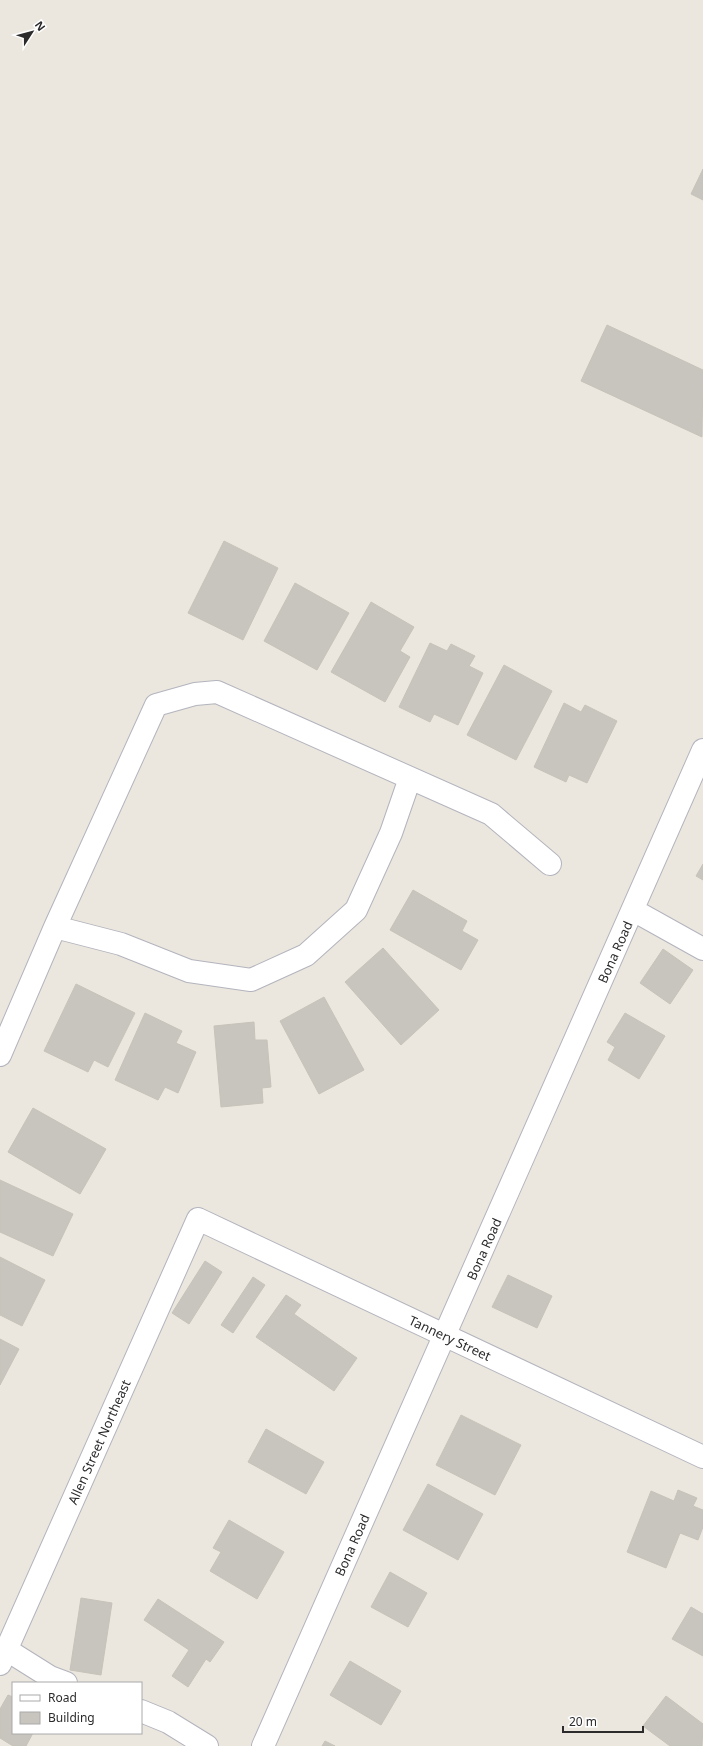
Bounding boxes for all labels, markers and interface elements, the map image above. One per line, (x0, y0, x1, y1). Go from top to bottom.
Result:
north arrow (12, 12, 52, 52)
text: N (32, 18, 49, 34)
street label: Bona Road (593, 918, 637, 986)
street label: Bona Road (462, 1215, 506, 1283)
street label: Tannery Street (406, 1311, 494, 1365)
street label: Allen Street Northeast (63, 1376, 135, 1507)
street label: Bona Road (330, 1511, 374, 1579)
legend (12, 1682, 142, 1734)
text: Road (48, 1689, 77, 1706)
scale bar (563, 1708, 643, 1734)
text: Building (48, 1709, 95, 1726)
text: 20 m (569, 1713, 597, 1730)

